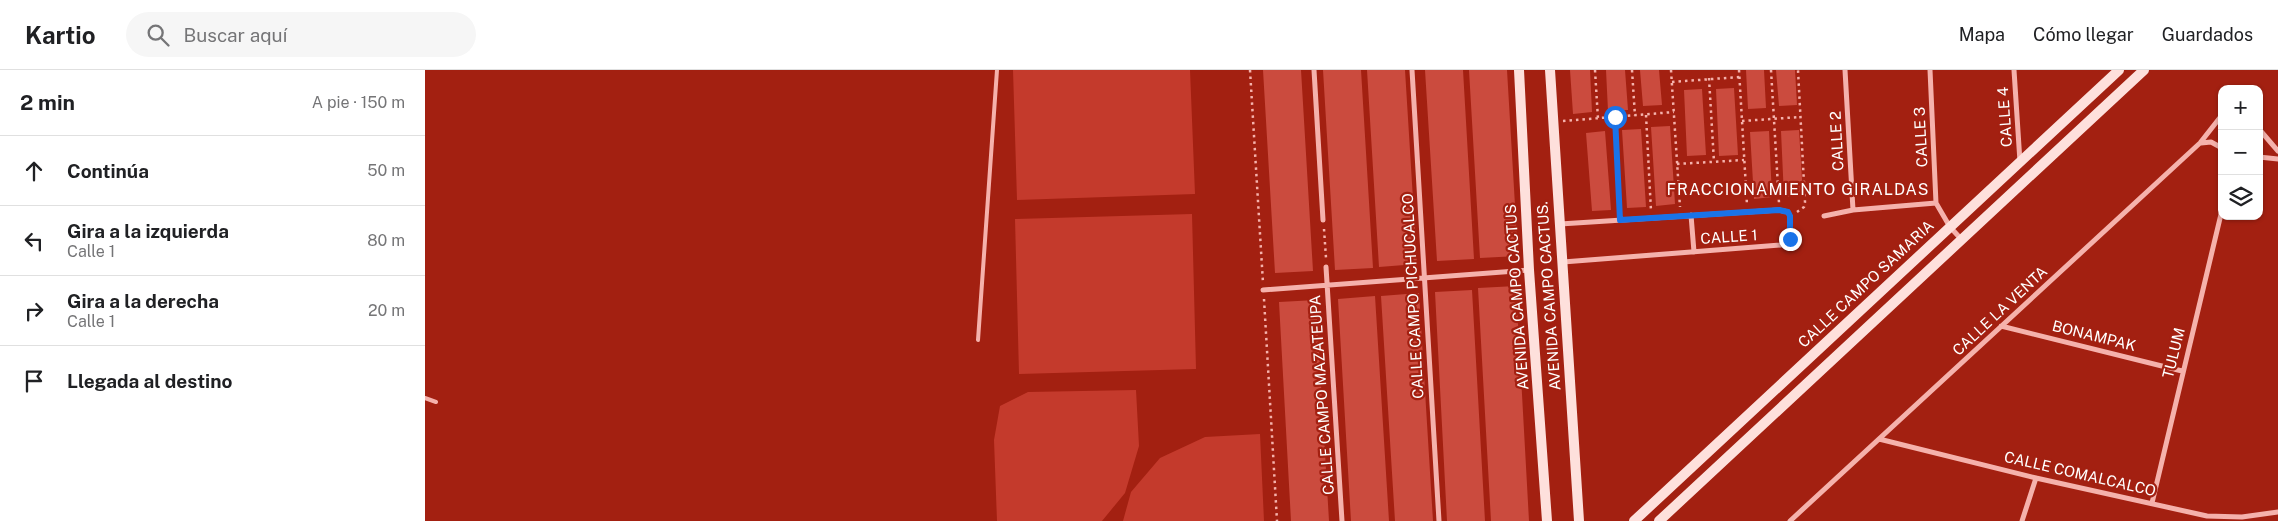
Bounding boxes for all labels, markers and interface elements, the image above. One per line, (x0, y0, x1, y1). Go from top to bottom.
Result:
search box (126, 12, 476, 57)
text: Kartio (25, 21, 96, 49)
icon: search (144, 21, 172, 49)
text: Buscar aquí (184, 24, 287, 46)
text: Mapa (1959, 24, 2005, 45)
text: Cómo llegar (2033, 24, 2134, 45)
text: Guardados (2162, 24, 2253, 45)
map controls (2218, 85, 2263, 220)
button: + (2218, 85, 2263, 130)
street label: CALLE 4 (1994, 86, 2015, 148)
text: 2 min (20, 90, 75, 115)
text: A pie · 150 m (312, 93, 405, 112)
route start (1604, 106, 1627, 129)
street label: CALLE 3 (1910, 106, 1931, 168)
street label: CALLE 2 (1826, 111, 1847, 171)
button: − (2218, 130, 2263, 175)
icon: ahead (20, 157, 48, 185)
text: Continúa (67, 160, 149, 182)
text: 50 m (367, 161, 405, 180)
button: layers (2218, 175, 2263, 220)
district label: FRACCIONAMIENTO GIRALDAS (1667, 180, 1929, 199)
street label: CALLE CAMPO PICHUCALCO (1399, 193, 1426, 399)
street label: AVENIDA CAMPO CACTUS. (1533, 201, 1564, 391)
street label: AVENIDA CAMPO CACTUS (1502, 203, 1531, 391)
street label: CALLE CAMPO SAMARIA (1794, 216, 1937, 351)
text: Gira a la izquierda (67, 220, 229, 242)
street label: CALLE 1 (1700, 226, 1758, 247)
icon: left (20, 227, 48, 255)
route end (1779, 228, 1802, 251)
text: 80 m (367, 231, 405, 250)
text: Calle 1 (67, 242, 115, 261)
street label: CALLE LA VENTA (1949, 262, 2051, 359)
text: Gira a la derecha (67, 290, 219, 312)
street label: CALLE CAMPO MAZATEUPA (1306, 294, 1337, 496)
icon: right (20, 297, 48, 325)
text: 20 m (368, 301, 405, 320)
text: Calle 1 (67, 312, 115, 331)
street label: BONAMPAK (2050, 317, 2138, 354)
street label: TULUM (2159, 326, 2188, 380)
icon: arrive (20, 367, 48, 395)
text: Llegada al destino (67, 370, 232, 392)
street label: CALLE COMALCALCO (2003, 448, 2158, 499)

